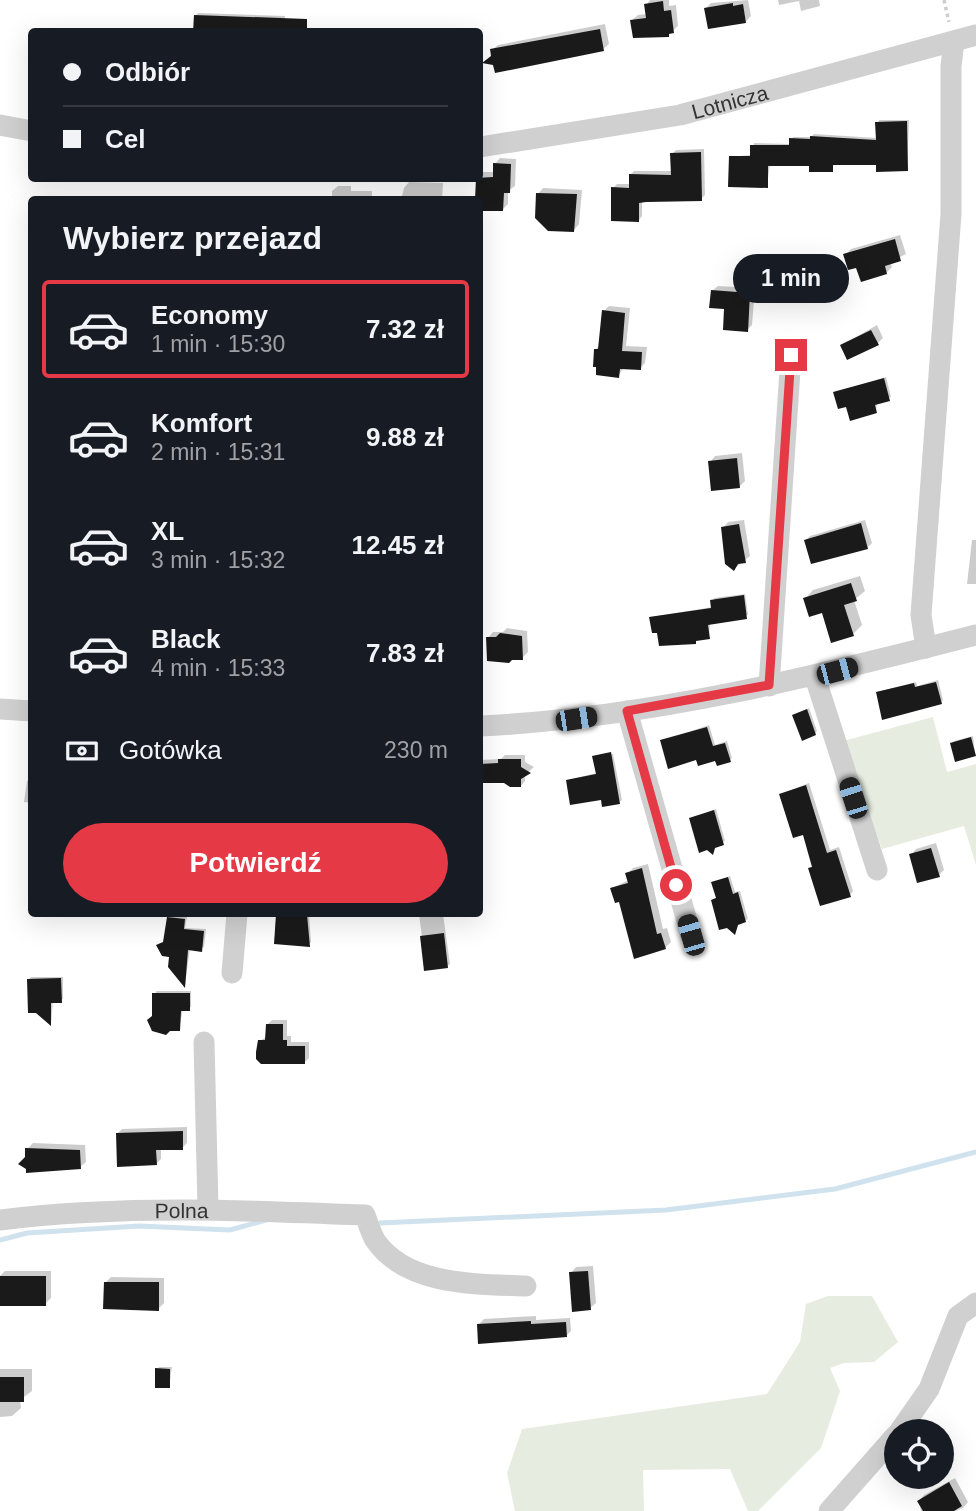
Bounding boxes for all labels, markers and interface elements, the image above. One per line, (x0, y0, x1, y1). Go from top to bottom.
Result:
text: Odbiór (105, 57, 190, 87)
street label: Lotnicza (689, 80, 771, 123)
text: Cel (105, 124, 145, 154)
text: Wybierz przejazd (63, 220, 322, 256)
callout: 1 min (733, 254, 849, 302)
text: 1 min (761, 265, 821, 291)
icon: car (67, 298, 130, 361)
text: Economy (151, 300, 268, 330)
text: 7.32 zł (366, 314, 444, 344)
text: 1 min · 15:30 (151, 331, 285, 357)
route end (775, 339, 807, 371)
icon: car (67, 406, 130, 469)
text: Komfort (151, 408, 252, 438)
text: 9.88 zł (366, 422, 444, 452)
text: 2 min · 15:31 (151, 439, 285, 465)
icon: car (67, 514, 130, 577)
text: XL (151, 516, 184, 546)
text: 12.45 zł (351, 530, 444, 560)
text: 3 min · 15:32 (151, 547, 285, 573)
icon: car (67, 622, 130, 685)
text: Black (151, 624, 220, 654)
text: 7.83 zł (366, 638, 444, 668)
text: 4 min · 15:33 (151, 655, 285, 681)
car (814, 655, 861, 687)
car (554, 705, 599, 733)
icon: cash (63, 732, 101, 770)
text: Gotówka (119, 735, 222, 765)
text: 230 m (384, 737, 448, 763)
car (837, 775, 870, 821)
button: Potwierdź (63, 823, 448, 903)
route start (660, 869, 692, 901)
car (676, 912, 707, 958)
street label: Polna (155, 1198, 209, 1222)
map controls (884, 1419, 954, 1489)
button: locate (884, 1419, 954, 1489)

